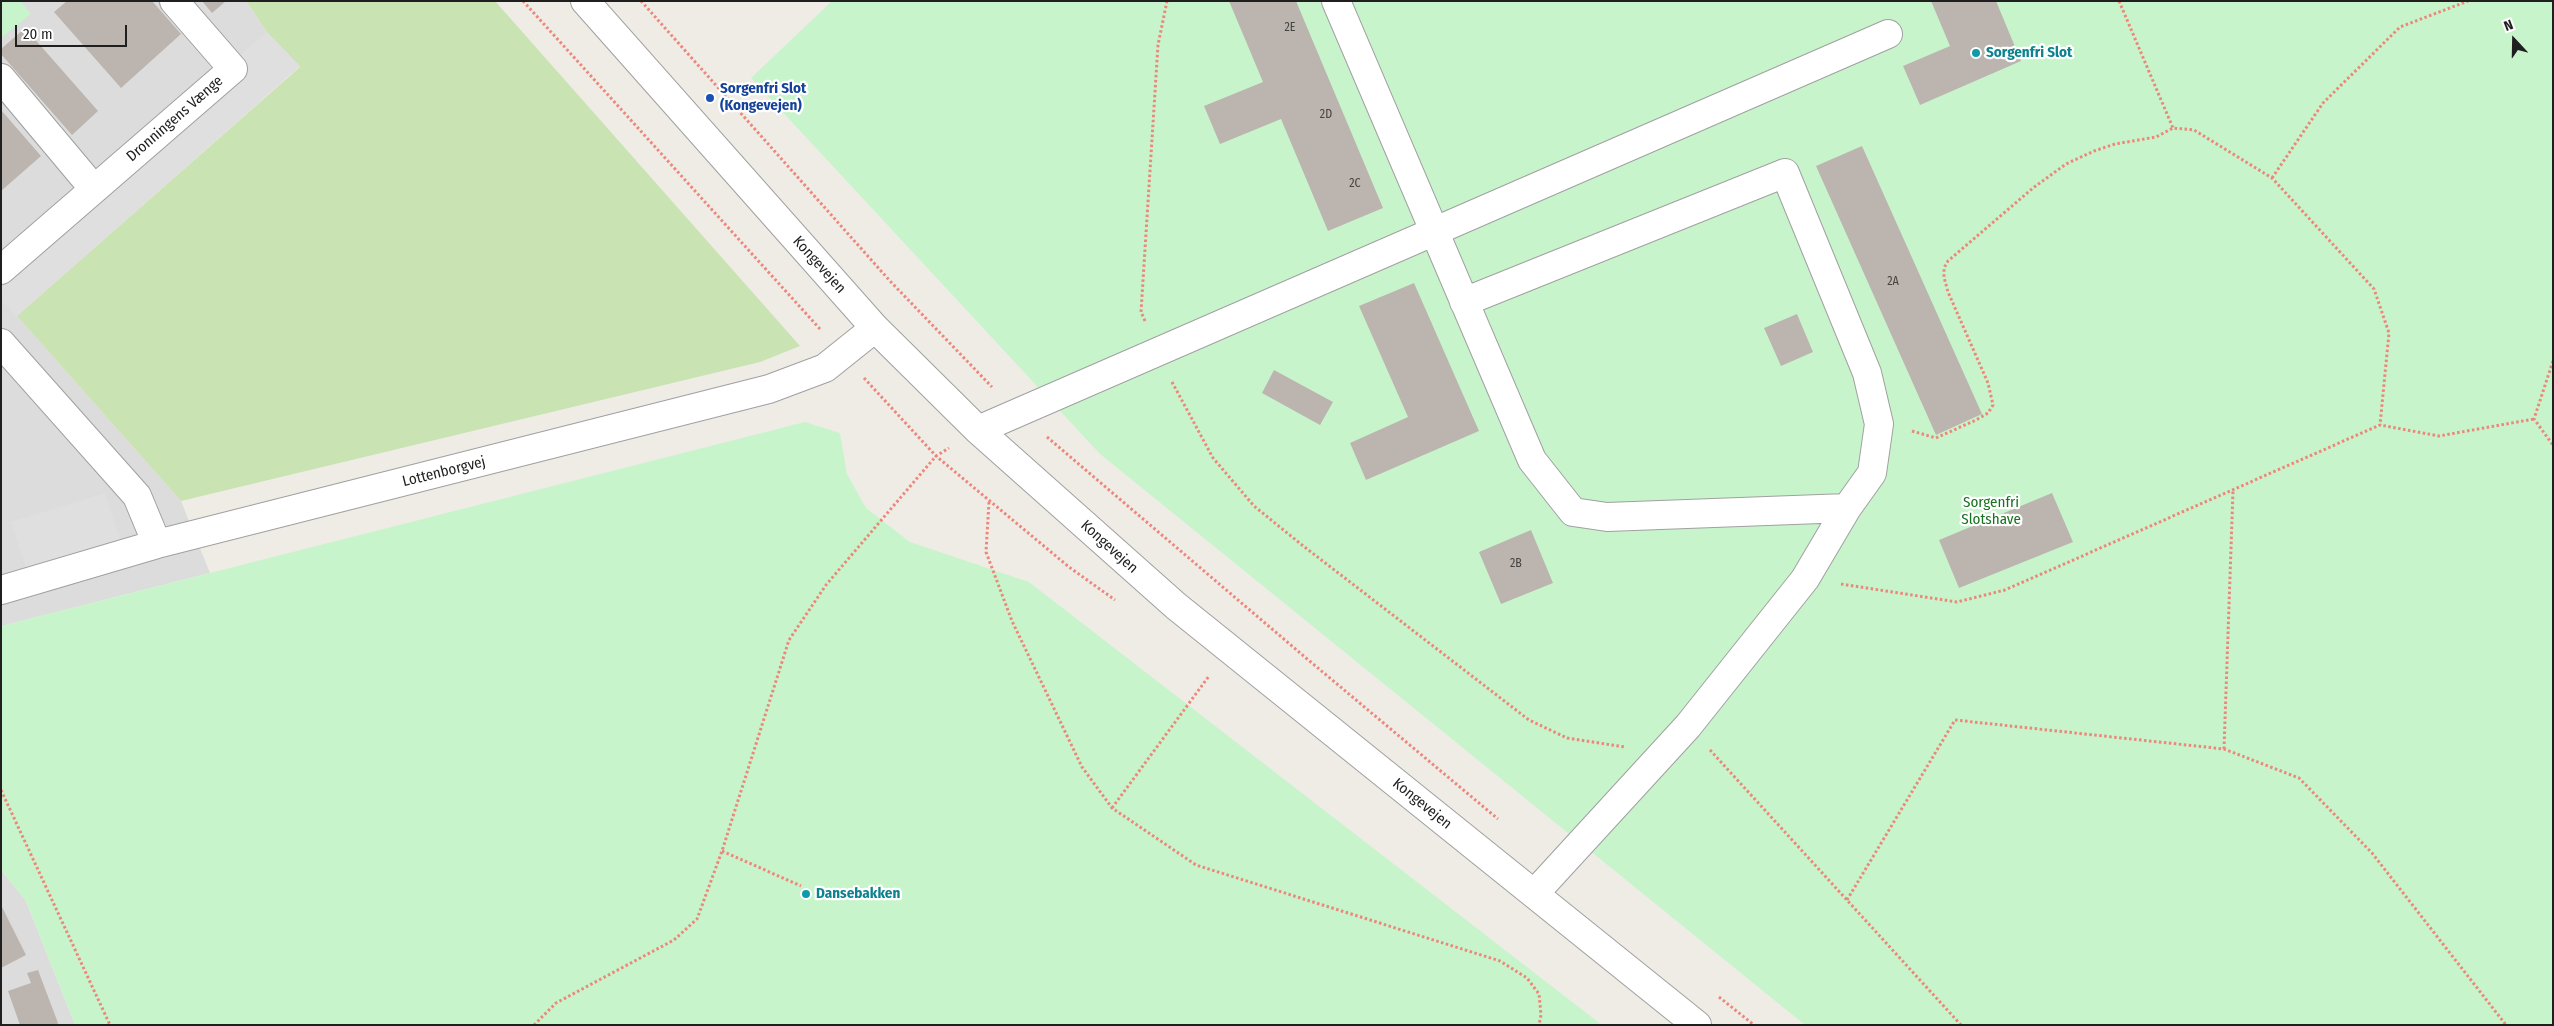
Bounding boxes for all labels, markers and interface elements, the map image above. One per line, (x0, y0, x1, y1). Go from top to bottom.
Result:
scale bar (18, 15, 130, 47)
north arrow (2489, 15, 2539, 65)
text: N (2501, 16, 2515, 35)
house number: 2E (1285, 21, 1295, 35)
text: 20 m (23, 25, 53, 43)
place label: Sorgenfri Slot (1986, 44, 2072, 62)
marker: Sorgenfri Slot (1970, 47, 1982, 59)
street label: Dronningens Vænge (123, 72, 227, 166)
place label: Sorgenfri Slot (Kongevejen) (720, 80, 806, 115)
marker: Sorgenfri Slot (Kongevejen) (704, 92, 716, 104)
house number: 2D (1320, 108, 1332, 122)
house number: 2C (1349, 177, 1361, 191)
street label: Kongevejen (789, 233, 849, 297)
house number: 2A (1887, 275, 1899, 289)
street label: Lottenborgvej (401, 453, 487, 491)
park label: Sorgenfri Slotshave (1961, 494, 2021, 529)
street label: Kongevejen (1077, 517, 1141, 577)
house number: 2B (1510, 557, 1522, 571)
street label: Kongevejen (1389, 775, 1455, 833)
place label: Dansebakken (816, 885, 900, 903)
marker: Dansebakken (800, 888, 812, 900)

